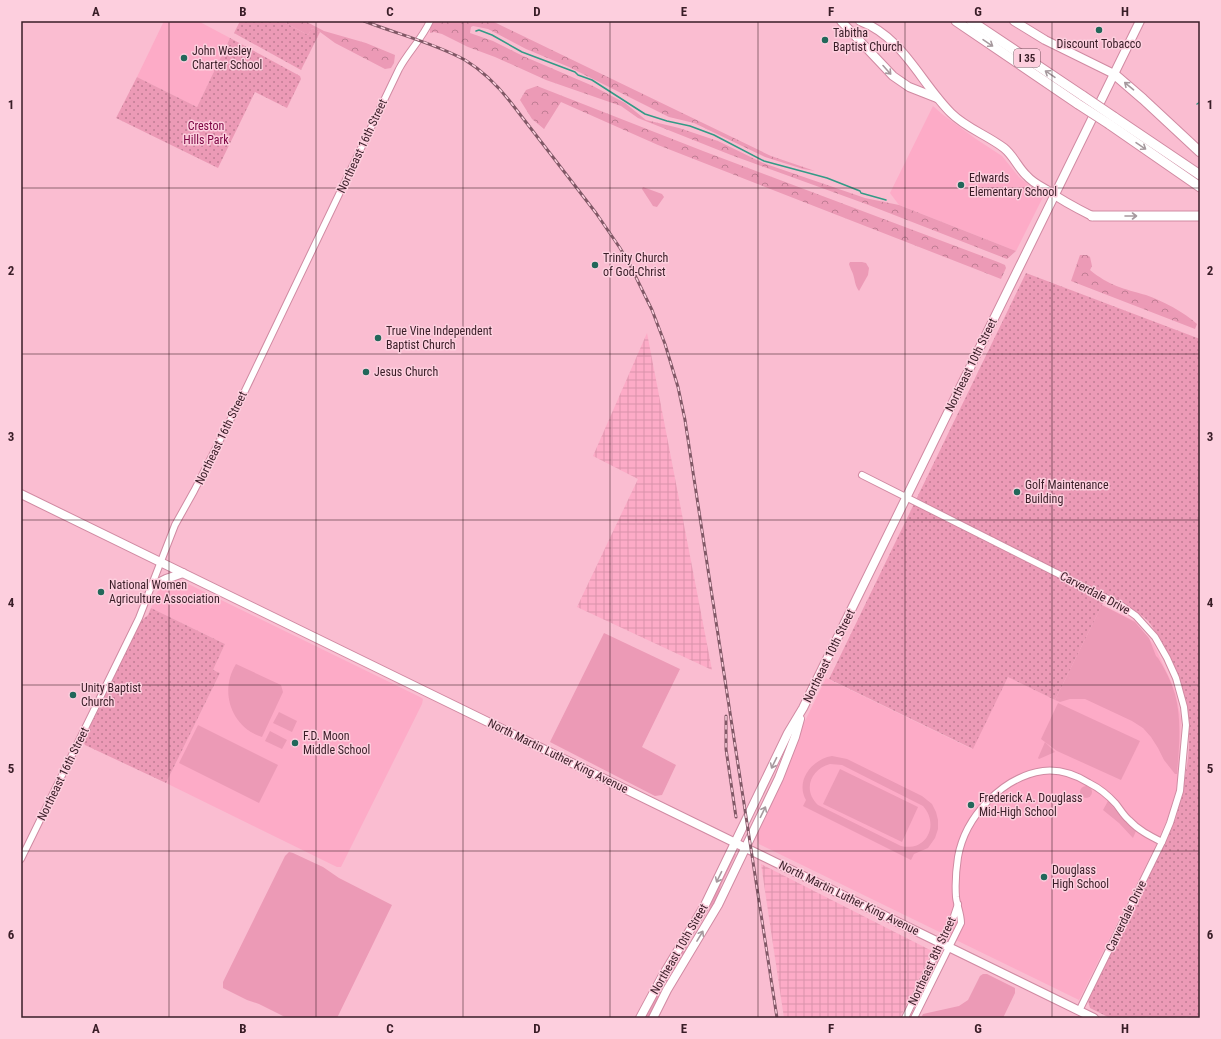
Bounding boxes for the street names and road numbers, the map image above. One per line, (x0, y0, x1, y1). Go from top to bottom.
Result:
road number: I 35 (1014, 49, 1040, 67)
street label: Northeast 16th Street (334, 96, 390, 195)
street label: Northeast 10th Street (942, 316, 1000, 414)
street label: Northeast 16th Street (192, 389, 250, 487)
street label: Carverdale Drive (1058, 569, 1133, 618)
street label: Northeast 10th Street (800, 607, 858, 705)
street label: North Martin Luther King Avenue (486, 716, 631, 796)
street label: Northeast 16th Street (34, 725, 92, 823)
street label: North Martin Luther King Avenue (777, 858, 922, 938)
street label: Carverdale Drive (1103, 878, 1149, 954)
street label: Northeast 10th Street (647, 901, 711, 997)
street label: Northeast 8th Street (905, 914, 959, 1007)

